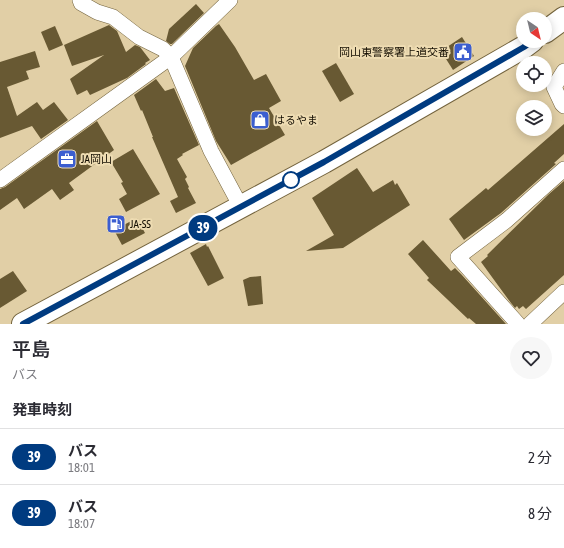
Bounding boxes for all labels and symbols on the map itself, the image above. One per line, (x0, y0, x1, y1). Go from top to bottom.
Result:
north arrow (516, 12, 552, 48)
public building icon: 岡山東警察署上道交番 (452, 41, 474, 63)
place label: 岡山東警察署上道交番 (339, 46, 449, 58)
shop icon: はるやま (249, 109, 271, 131)
place label: はるやま (274, 114, 318, 126)
office icon: JA岡山 (56, 148, 78, 170)
place label: JA岡山 (81, 153, 112, 165)
unlabelled marker (282, 171, 300, 189)
fuel station icon: JA-SS (105, 213, 127, 235)
line badge: 39 (185, 215, 221, 241)
place label: JA-SS (130, 218, 151, 230)

